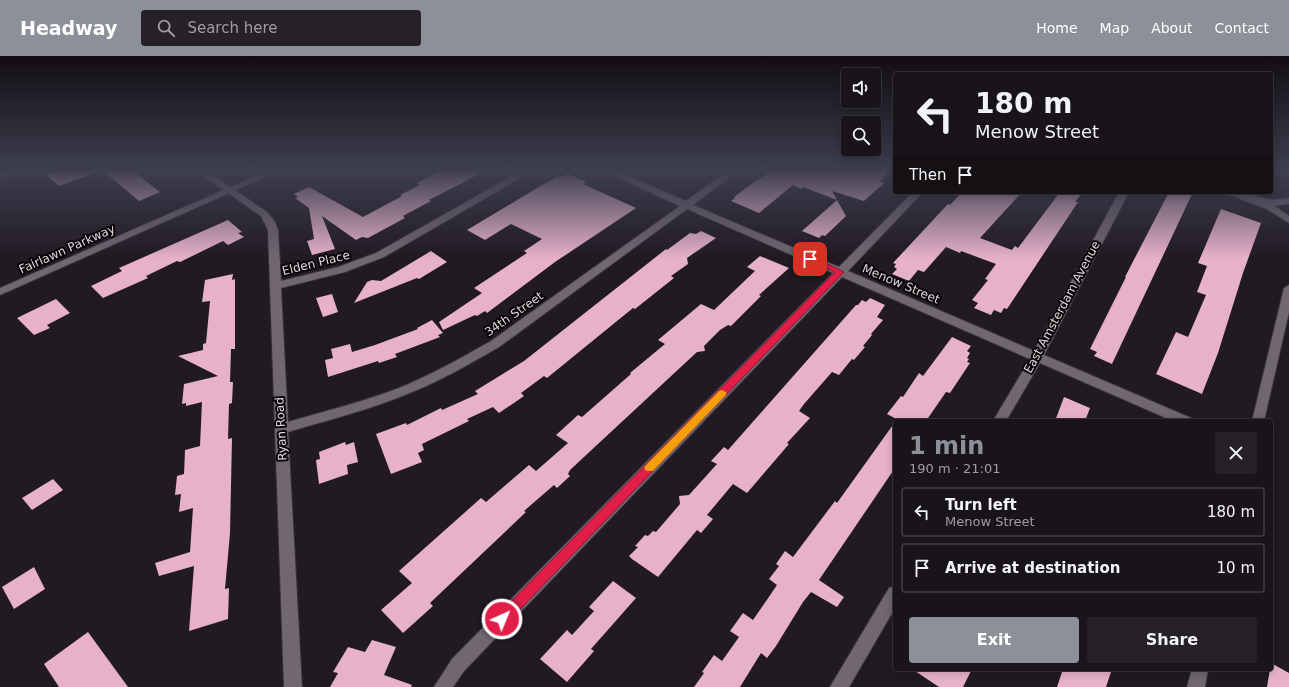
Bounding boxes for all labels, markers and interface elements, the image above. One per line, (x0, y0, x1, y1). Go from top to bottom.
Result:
search box (141, 10, 421, 46)
text: Headway (20, 17, 117, 39)
icon: search (155, 17, 177, 39)
text: Search here (187, 19, 278, 37)
text: Home (1036, 20, 1078, 36)
text: Map (1100, 20, 1129, 36)
text: About (1151, 20, 1193, 36)
text: Contact (1215, 20, 1269, 36)
map controls (841, 68, 881, 156)
button: sound (841, 68, 881, 108)
text: 180 m (975, 87, 1072, 120)
icon: left (909, 88, 961, 140)
button: search (841, 116, 881, 156)
text: Menow Street (975, 121, 1099, 142)
icon: arrive (954, 164, 976, 186)
text: Then (909, 166, 946, 184)
street label: Fairlawn Parkway (17, 222, 117, 276)
street label: East Amsterdam Avenue (1021, 238, 1103, 376)
pin (793, 242, 827, 276)
street label: Elden Place (281, 248, 351, 278)
icon: arrive (799, 248, 821, 270)
street label: Menow Street (860, 261, 942, 307)
street label: 34th Street (482, 289, 546, 339)
street label: Ryan Road (272, 397, 290, 461)
text: 1 min (909, 432, 984, 460)
button: close (1215, 432, 1257, 474)
text: 190 m · 21:01 (909, 461, 1000, 476)
text: Turn left (945, 496, 1017, 514)
icon: left (911, 501, 933, 523)
text: 180 m (1207, 503, 1255, 521)
text: Menow Street (945, 514, 1035, 529)
icon: arrive (911, 557, 933, 579)
text: Arrive at destination (945, 559, 1120, 577)
text: 10 m (1217, 559, 1255, 577)
position arrow (481, 598, 523, 640)
button: Exit (909, 617, 1079, 663)
button: Share (1087, 617, 1257, 663)

